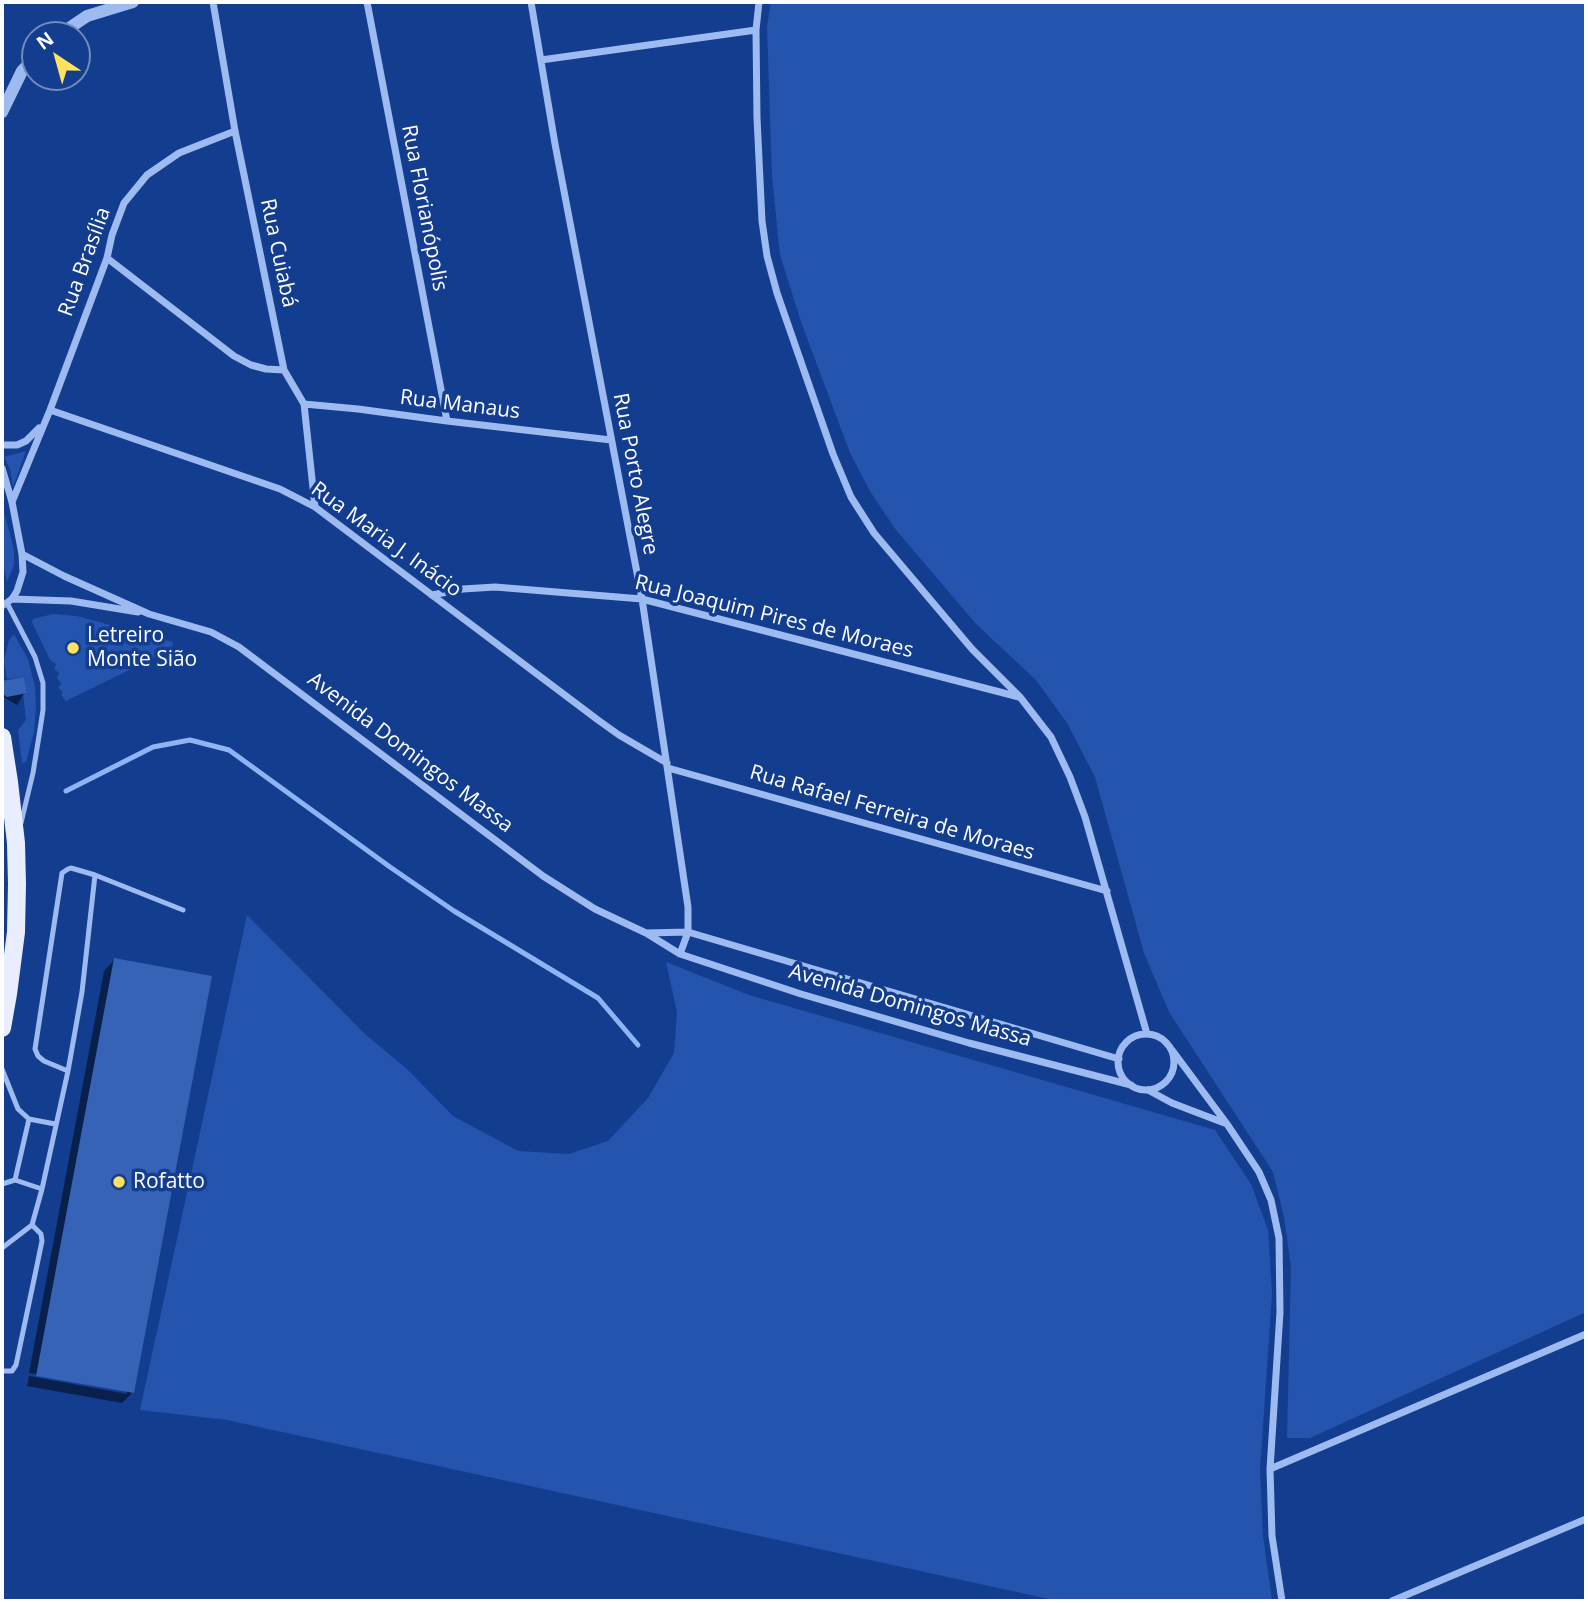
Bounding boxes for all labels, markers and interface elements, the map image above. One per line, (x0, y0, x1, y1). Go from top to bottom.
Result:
north arrow (21, 21, 91, 91)
text: N (31, 26, 59, 56)
street label: Rua Florianópolis (396, 123, 452, 293)
street label: Rua Cuiabá (254, 196, 302, 310)
street label: Rua Brasília (54, 204, 116, 320)
street label: Rua Manaus (398, 385, 522, 425)
street label: Rua Porto Alegre (607, 391, 663, 557)
street label: Rua Maria J. Inácio (306, 477, 466, 603)
street label: Rua Joaquim Pires de Moraes (632, 570, 916, 664)
place label: Letreiro Monte Sião (87, 623, 197, 673)
marker: Letreiro Monte Sião (65, 640, 81, 656)
street label: Avenida Domingos Massa (302, 667, 518, 839)
street label: Rua Rafael Ferreira de Moraes (747, 760, 1037, 866)
street label: Avenida Domingos Massa (786, 959, 1034, 1053)
place label: Rofatto (133, 1169, 205, 1195)
marker: Rofatto (111, 1174, 127, 1190)

